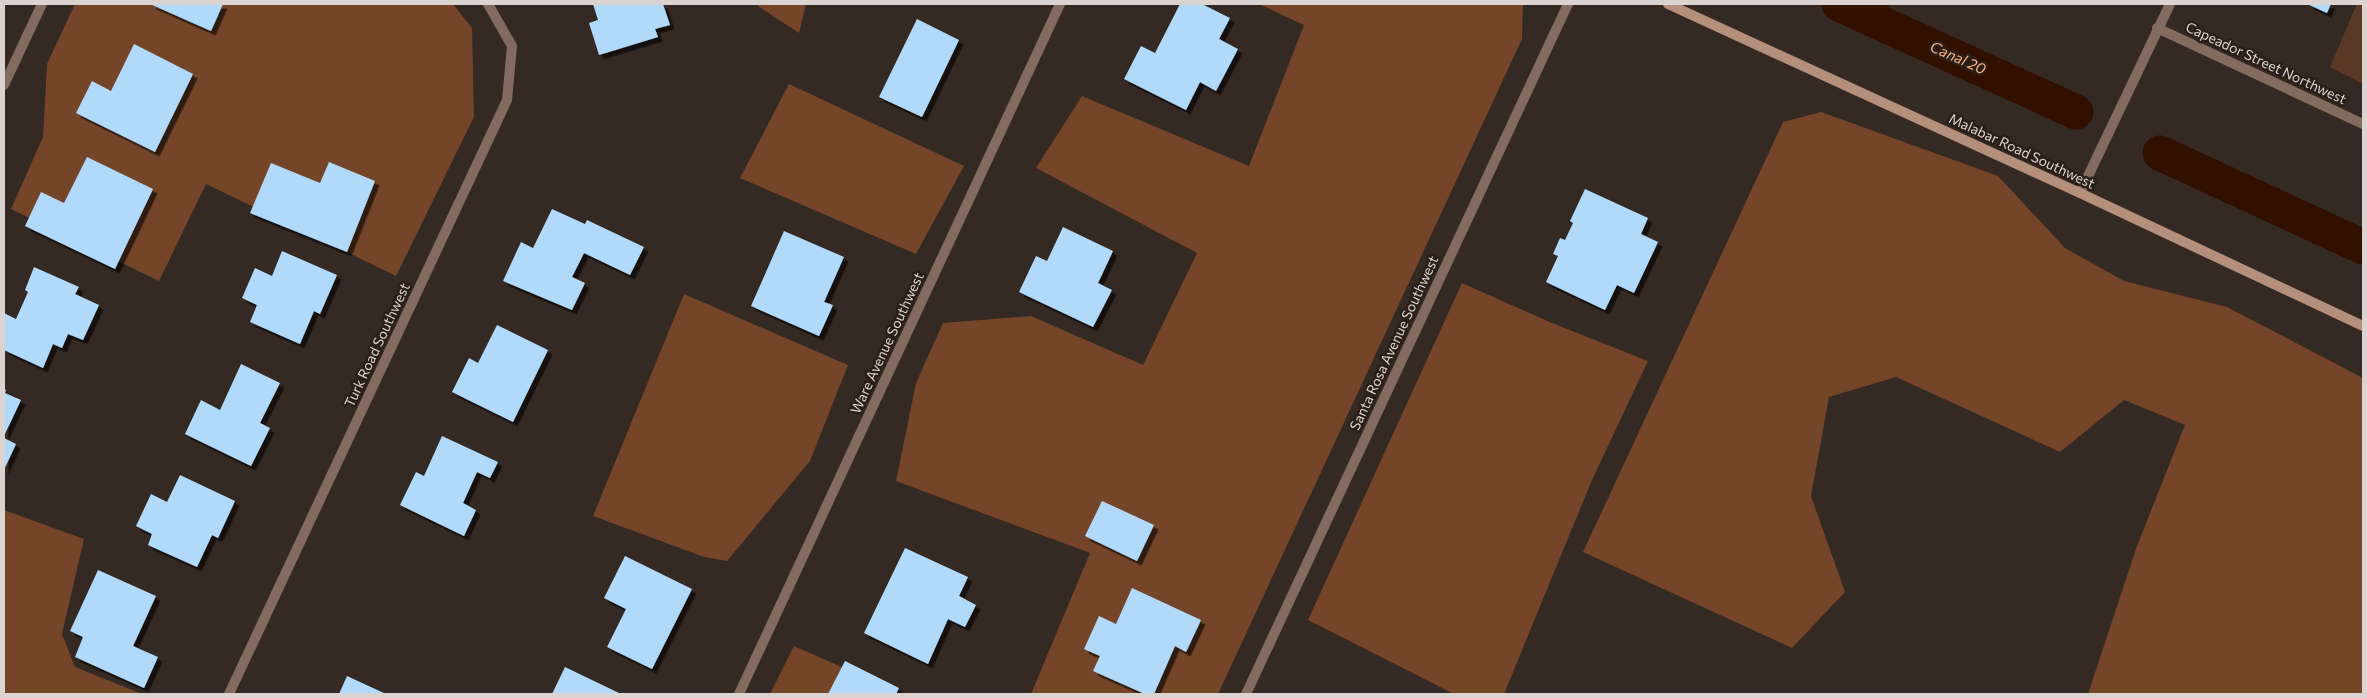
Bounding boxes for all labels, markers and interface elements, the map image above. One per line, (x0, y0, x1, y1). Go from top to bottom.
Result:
street label: Capeador Street Northwest (2183, 18, 2350, 107)
water label: Canal 20 (1928, 37, 1989, 77)
street label: Malabar Road Southwest (1947, 109, 2098, 192)
street label: Santa Rosa Avenue Southwest (1346, 253, 1442, 433)
street label: Ware Avenue Southwest (846, 269, 927, 416)
street label: Turk Road Southwest (340, 280, 413, 410)

